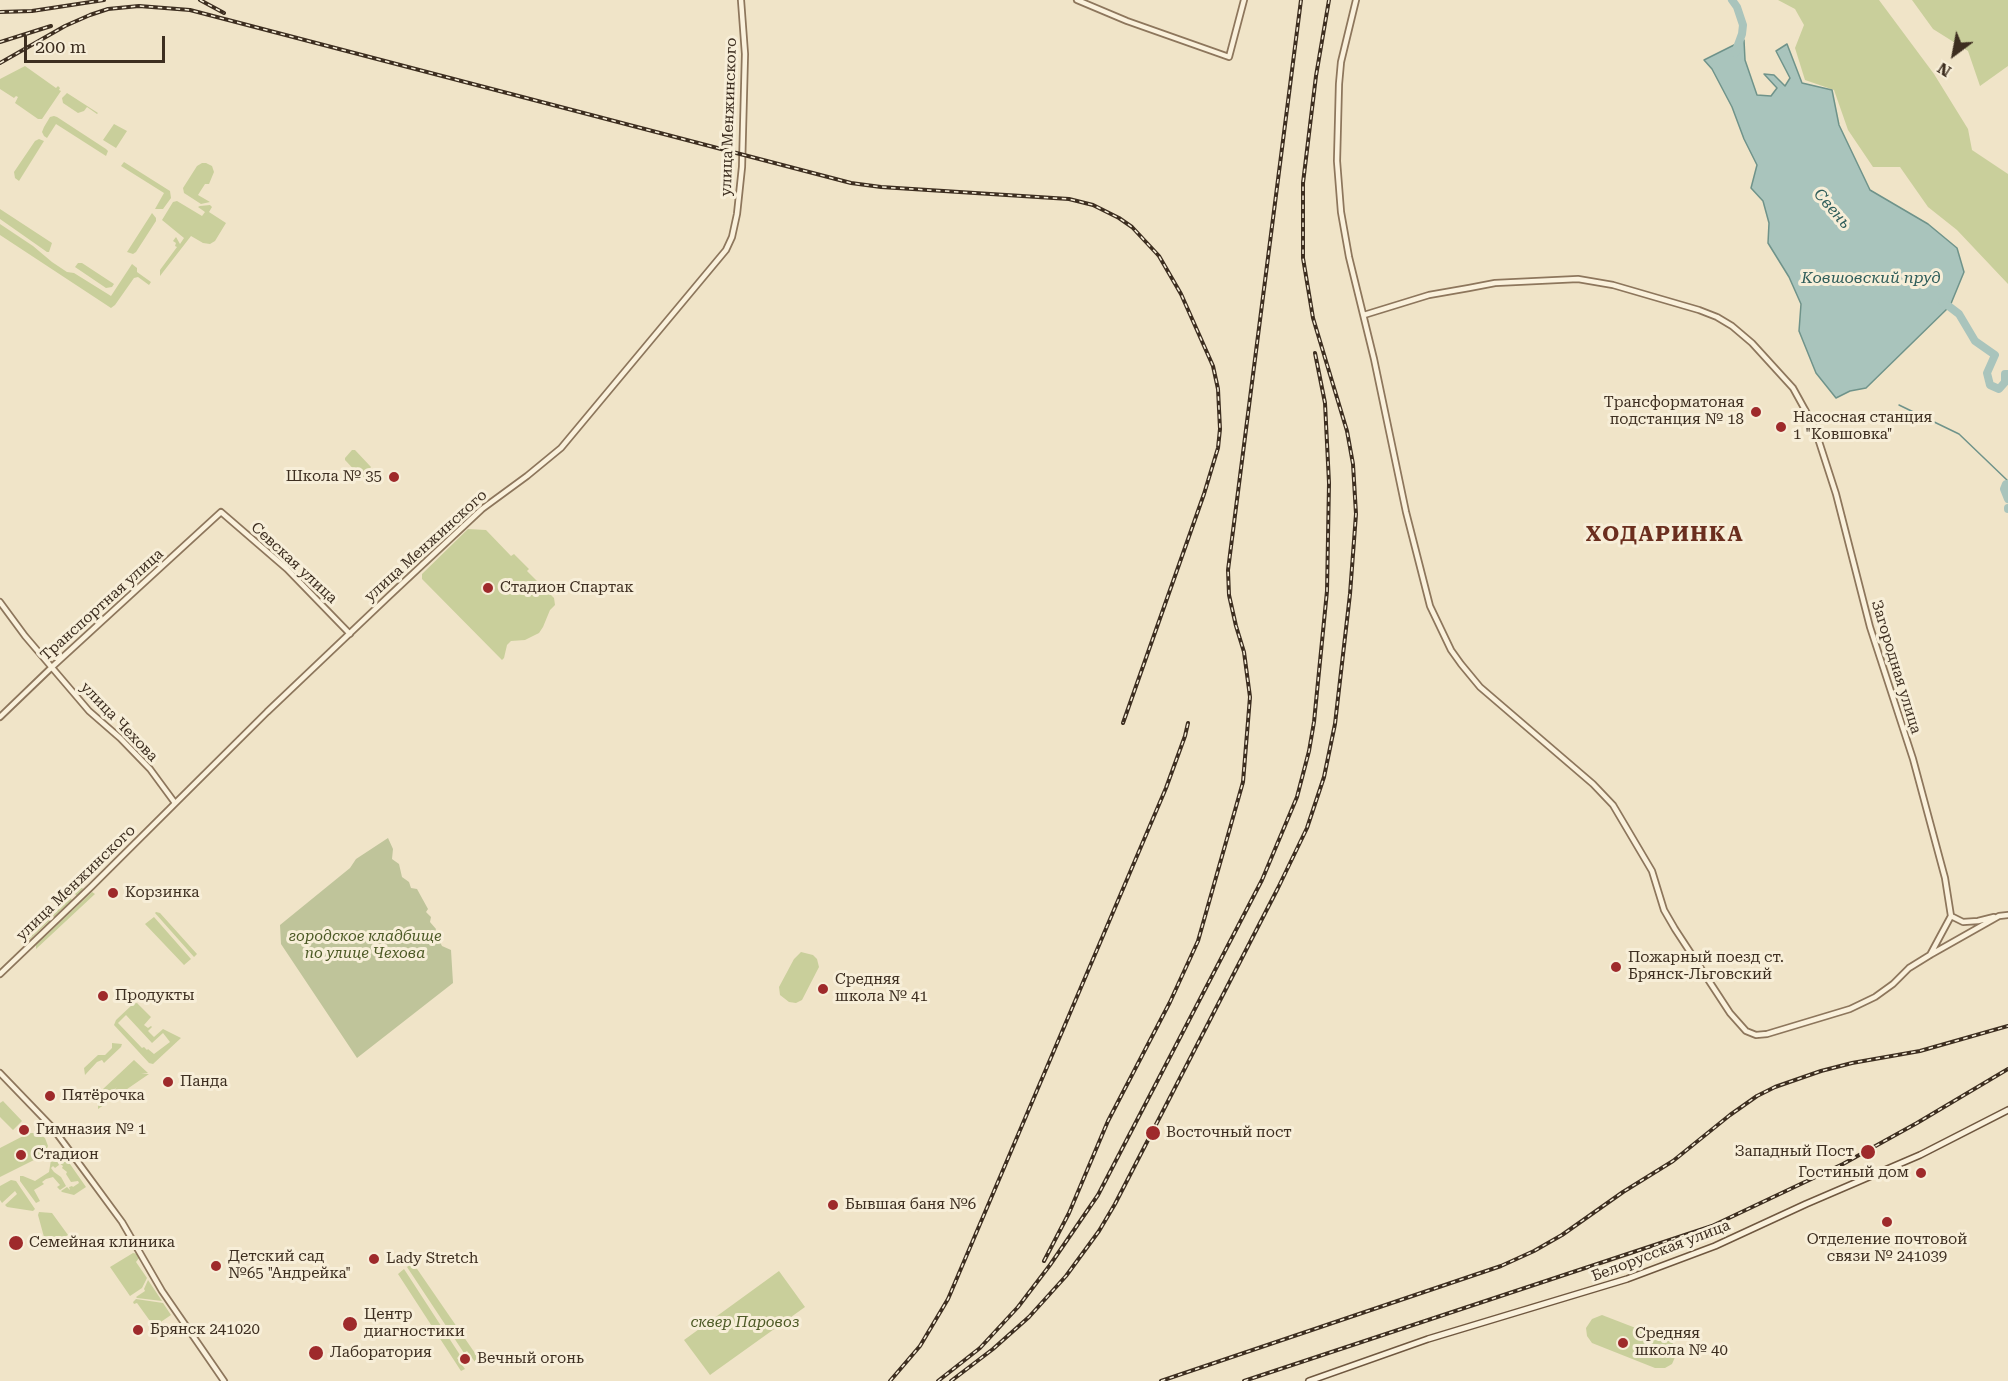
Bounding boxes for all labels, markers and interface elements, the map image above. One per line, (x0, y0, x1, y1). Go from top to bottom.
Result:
scale bar (27, 24, 168, 62)
north arrow (1924, 24, 1984, 84)
text: 200 m (35, 36, 86, 57)
street label: улица Менжинского (717, 37, 741, 197)
text: N (1934, 58, 1954, 81)
water label: Свень (1809, 185, 1855, 233)
water label: Ковшовский пруд (1801, 268, 1941, 288)
place label: Трансформатоная подстанция № 18 (1604, 394, 1744, 429)
marker: Трансформатоная подстанция № 18 (1749, 405, 1763, 419)
place label: Насосная станция 1 "Ковшовка" (1793, 409, 1932, 444)
marker: Насосная станция 1 "Ковшовка" (1774, 420, 1788, 434)
place label: Школа № 35 (286, 468, 382, 486)
marker: Школа № 35 (387, 470, 401, 484)
street label: улица Менжинского (361, 486, 491, 606)
street label: Севская улица (247, 518, 341, 608)
district label: ХОДАРИНКА (1586, 522, 1744, 548)
street label: Транспортная улица (37, 545, 167, 665)
place label: Стадион Спартак (500, 579, 634, 597)
marker: Стадион Спартак (481, 581, 495, 595)
street label: Загородная улица (1867, 598, 1925, 736)
street label: улица Чехова (77, 678, 161, 766)
street label: улица Менжинского (13, 821, 139, 945)
place label: Корзинка (125, 884, 199, 902)
marker: Корзинка (106, 886, 120, 900)
park label: городское кладбище по улице Чехова (288, 928, 442, 963)
place label: Пожарный поезд ст. Брянск-Льговский (1628, 949, 1784, 984)
marker: Пожарный поезд ст. Брянск-Льговский (1609, 960, 1623, 974)
place label: Средняя школа № 41 (835, 971, 928, 1006)
marker: Средняя школа № 41 (816, 982, 830, 996)
place label: Продукты (115, 987, 195, 1005)
marker: Продукты (96, 989, 110, 1003)
place label: Панда (180, 1073, 228, 1091)
marker: Панда (161, 1075, 175, 1089)
place label: Пятёрочка (62, 1087, 145, 1105)
marker: Пятёрочка (43, 1089, 57, 1103)
place label: Гимназия № 1 (36, 1121, 146, 1139)
marker: Гимназия № 1 (17, 1123, 31, 1137)
marker: Восточный пост (1144, 1124, 1162, 1142)
place label: Восточный пост (1166, 1124, 1292, 1142)
place label: Западный Пост (1734, 1143, 1854, 1161)
marker: Западный Пост (1859, 1143, 1877, 1161)
place label: Стадион (33, 1146, 99, 1164)
marker: Стадион (14, 1148, 28, 1162)
place label: Гостиный дом (1798, 1164, 1909, 1182)
marker: Гостиный дом (1914, 1166, 1928, 1180)
place label: Бывшая баня №6 (845, 1196, 976, 1214)
marker: Бывшая баня №6 (826, 1198, 840, 1212)
marker: Отделение почтовой связи № 241039 (1880, 1215, 1894, 1229)
street label: Белорусская улица (1589, 1216, 1733, 1286)
place label: Отделение почтовой связи № 241039 (1807, 1231, 1967, 1266)
marker: Семейная клиника (7, 1234, 25, 1252)
place label: Семейная клиника (29, 1234, 175, 1252)
place label: Детский сад №65 "Андрейка" (228, 1248, 351, 1283)
place label: Lady Stretch (386, 1250, 478, 1268)
marker: Lady Stretch (367, 1252, 381, 1266)
marker: Детский сад №65 "Андрейка" (209, 1259, 223, 1273)
place label: Центр диагностики (364, 1306, 465, 1341)
park label: сквер Паровоз (690, 1314, 800, 1332)
marker: Центр диагностики (341, 1315, 359, 1333)
place label: Брянск 241020 (150, 1321, 260, 1339)
marker: Брянск 241020 (131, 1323, 145, 1337)
place label: Средняя школа № 40 (1635, 1325, 1728, 1360)
marker: Средняя школа № 40 (1616, 1336, 1630, 1350)
marker: Лаборатория (307, 1344, 325, 1362)
place label: Лаборатория (330, 1344, 432, 1362)
place label: Вечный огонь (477, 1350, 584, 1368)
marker: Вечный огонь (458, 1352, 472, 1366)

